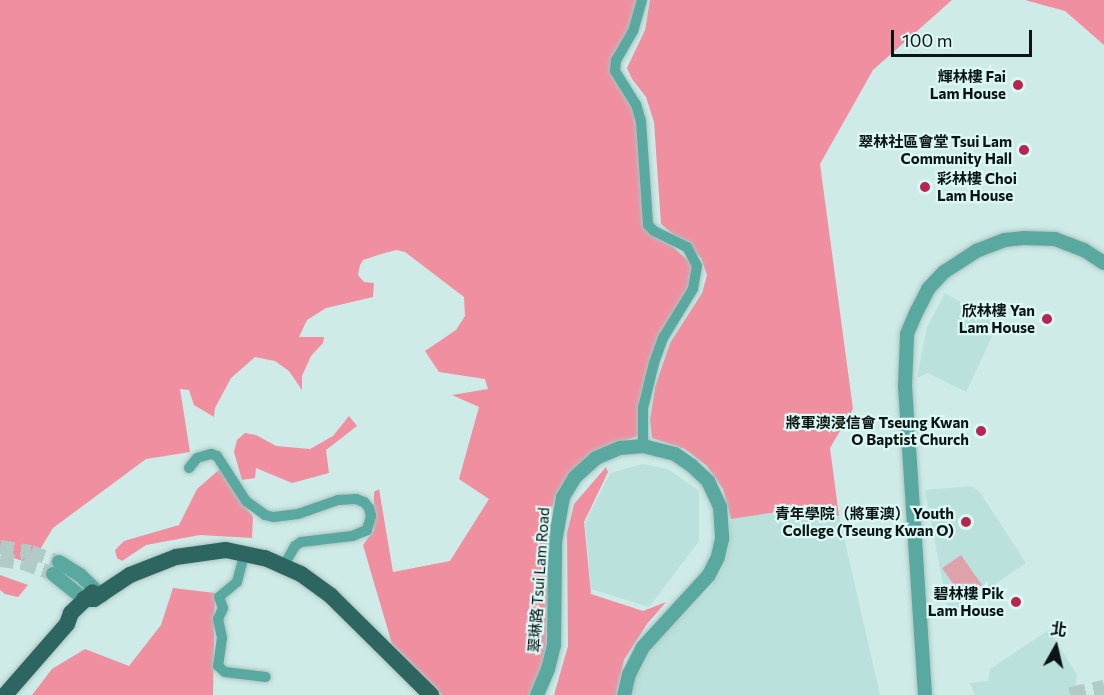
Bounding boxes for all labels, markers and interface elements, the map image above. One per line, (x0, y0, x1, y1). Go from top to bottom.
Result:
scale bar (894, 18, 1035, 56)
text: 100 m (902, 29, 952, 51)
place label: 輝林樓 Fai Lam House (930, 67, 1006, 102)
marker: 輝林樓 Fai Lam House (1011, 78, 1025, 92)
place label: 翠林社區會堂 Tsui Lam Community Hall (858, 132, 1012, 167)
marker: 翠林社區會堂 Tsui Lam Community Hall (1017, 143, 1031, 157)
place label: 彩林樓 Choi Lam House (937, 169, 1017, 204)
marker: 彩林樓 Choi Lam House (918, 180, 932, 194)
place label: 欣林樓 Yan Lam House (959, 301, 1035, 336)
marker: 欣林樓 Yan Lam House (1040, 312, 1054, 326)
place label: 將軍澳浸信會 Tseung Kwan O Baptist Church (786, 413, 969, 448)
marker: 將軍澳浸信會 Tseung Kwan O Baptist Church (974, 424, 988, 438)
place label: 青年學院（將軍澳） Youth College (Tseung Kwan O) (775, 504, 954, 539)
street label: 翠琳路 Tsui Lam Road (525, 507, 553, 653)
marker: 青年學院（將軍澳） Youth College (Tseung Kwan O) (959, 515, 973, 529)
place label: 碧林樓 Pik Lam House (928, 584, 1004, 619)
marker: 碧林樓 Pik Lam House (1009, 595, 1023, 609)
north arrow (1026, 617, 1086, 677)
text: 北 (1049, 618, 1068, 639)

